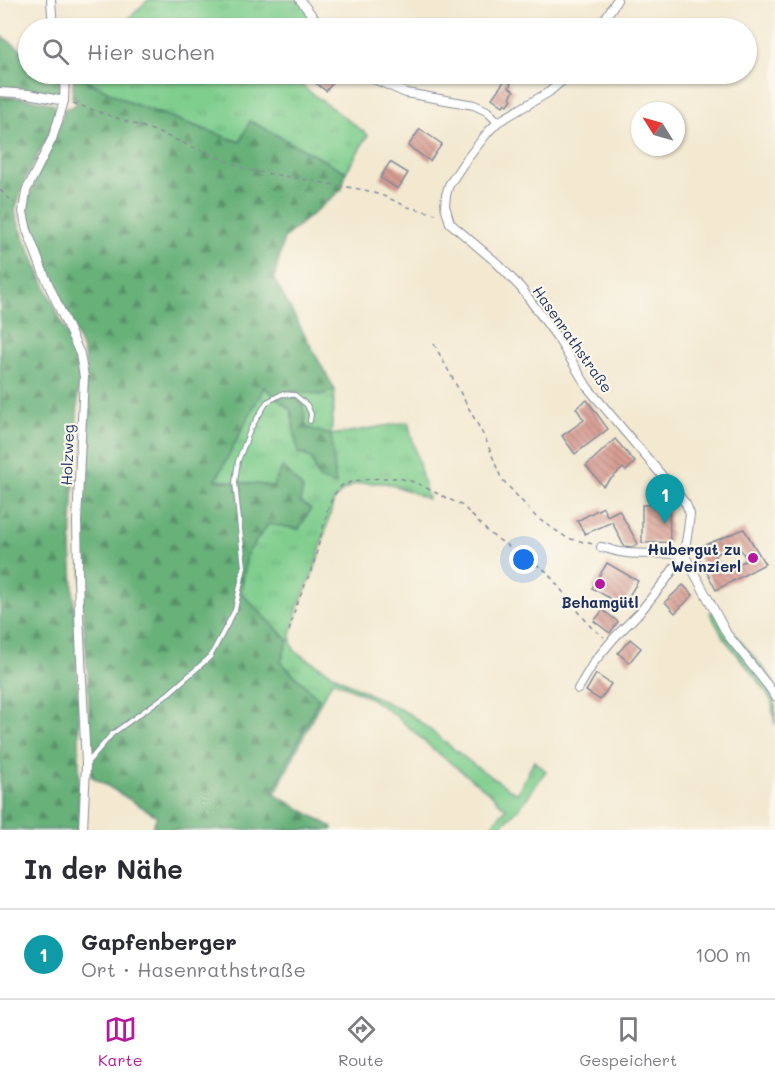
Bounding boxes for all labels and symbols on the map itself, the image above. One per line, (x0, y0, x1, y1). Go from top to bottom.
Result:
north arrow (631, 102, 685, 156)
street label: Hasenrathstraße (529, 281, 617, 397)
street label: Holzweg (56, 424, 78, 486)
pin: 1 (646, 474, 684, 524)
place label: Hubergut zu Weinzierl (647, 539, 741, 576)
your location (509, 545, 538, 574)
marker: Hubergut zu Weinzierl (746, 551, 760, 565)
marker: Behamgütl (593, 577, 607, 591)
place label: Behamgütl (561, 592, 639, 612)

